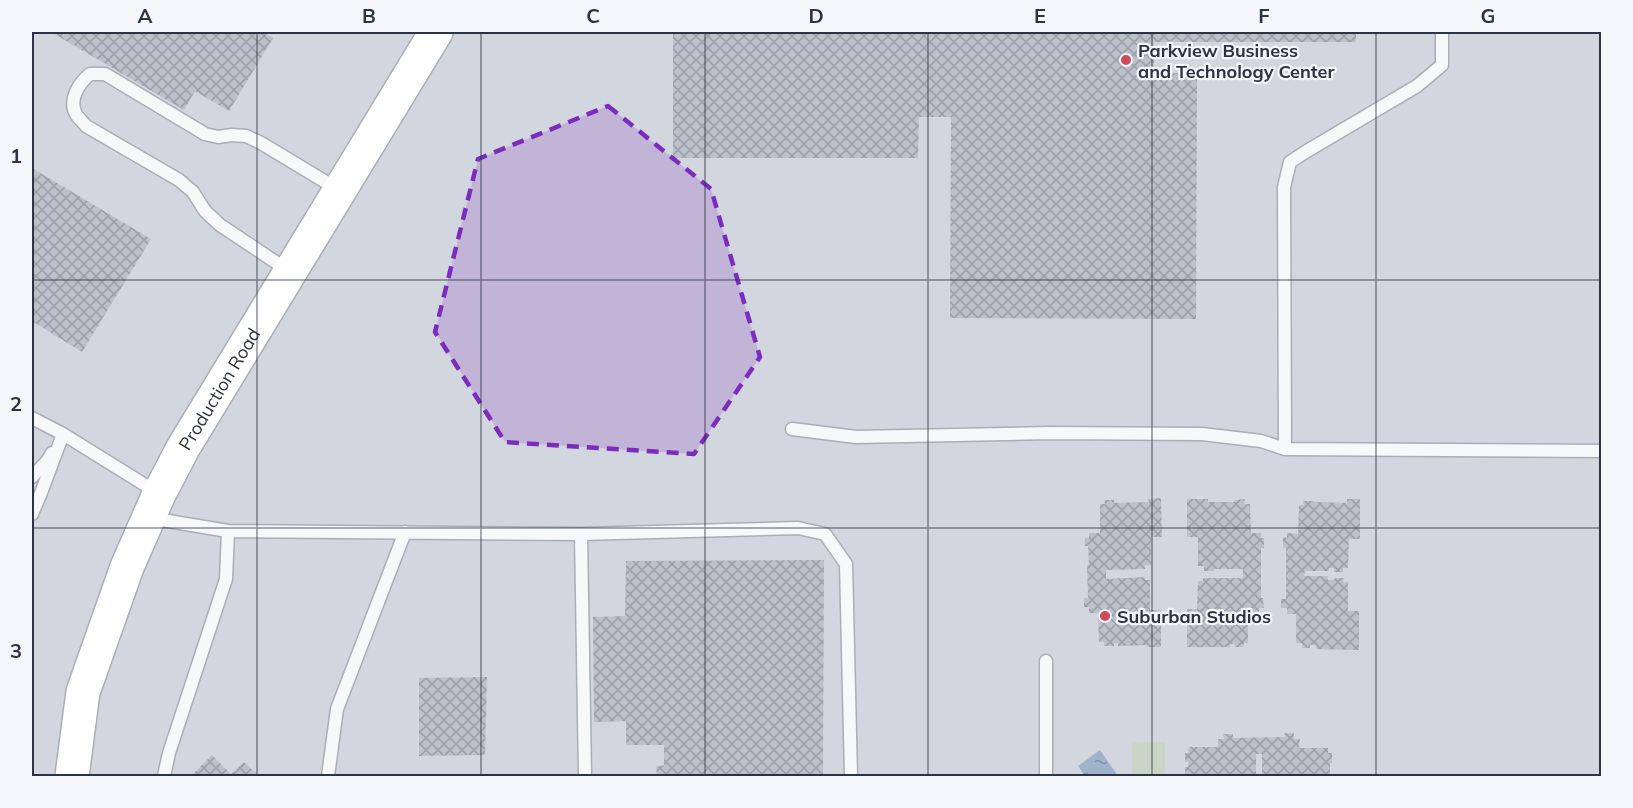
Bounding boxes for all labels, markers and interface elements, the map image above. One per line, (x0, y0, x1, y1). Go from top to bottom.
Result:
text: A (138, 3, 153, 28)
text: B (362, 3, 376, 28)
text: C (586, 3, 600, 28)
text: D (808, 3, 824, 28)
text: E (1034, 3, 1046, 28)
text: F (1258, 3, 1270, 28)
text: G (1481, 3, 1495, 28)
place label: Parkview Business and Technology Center (1138, 39, 1335, 83)
marker: Parkview Business and Technology Center (1119, 53, 1133, 67)
text: 1 (10, 143, 22, 168)
street label: Production Road (173, 324, 265, 454)
text: 2 (10, 391, 22, 416)
place label: Suburban Studios (1117, 605, 1271, 628)
marker: Suburban Studios (1098, 609, 1112, 623)
text: 3 (10, 638, 22, 663)

